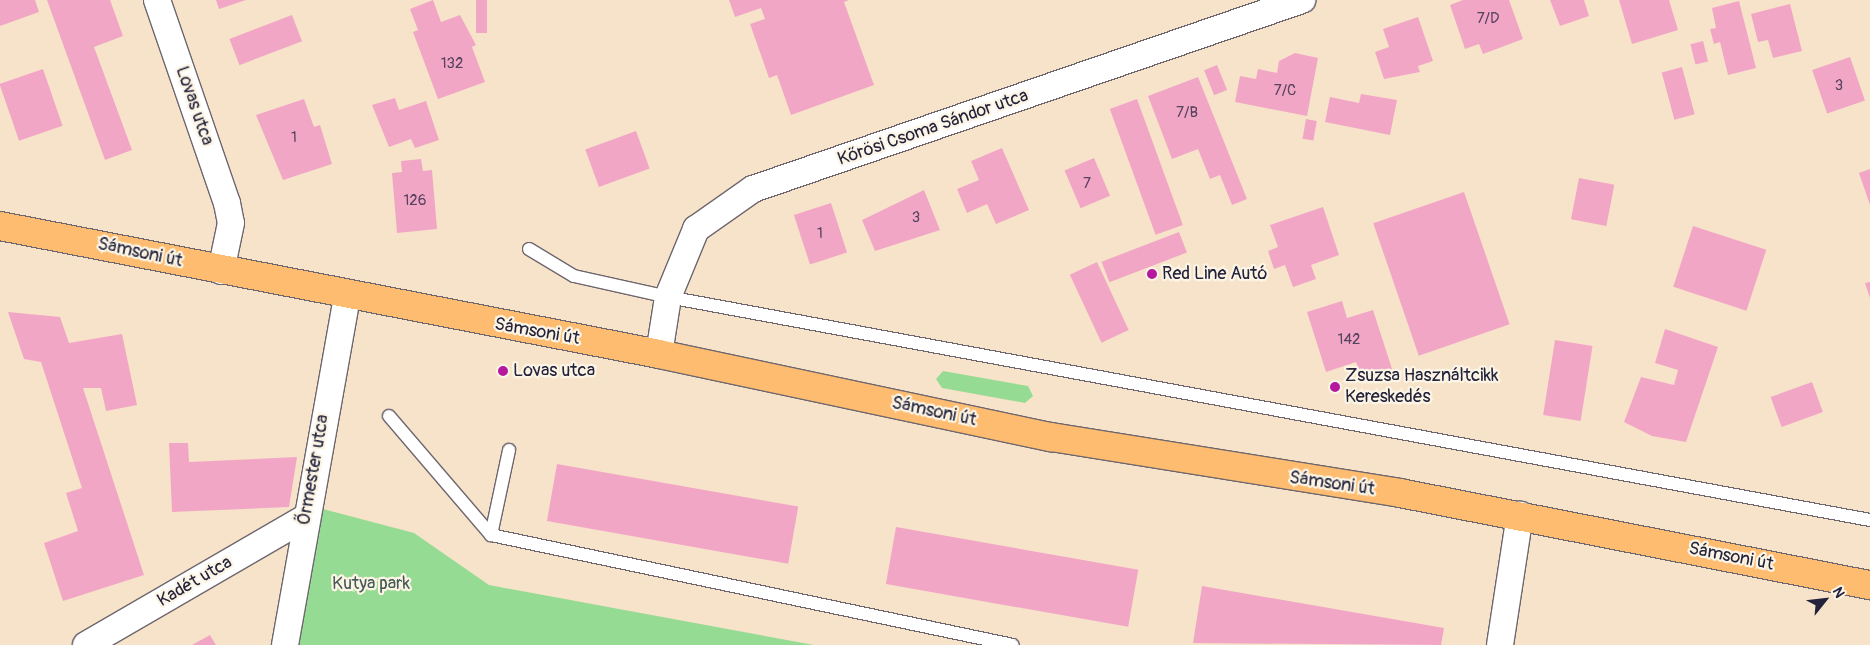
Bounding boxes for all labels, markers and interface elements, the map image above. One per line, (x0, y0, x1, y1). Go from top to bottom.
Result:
house number: 7/D (1477, 10, 1499, 28)
house number: 132 (441, 55, 463, 73)
street label: Lovas utca (170, 64, 218, 148)
house number: 3 (1835, 77, 1843, 95)
house number: 7/C (1274, 82, 1296, 100)
street label: Kőrösi Csoma Sándor utca (835, 85, 1031, 171)
house number: 7/B (1176, 104, 1198, 122)
house number: 1 (291, 129, 297, 147)
house number: 7 (1083, 175, 1091, 193)
house number: 126 (404, 192, 426, 210)
house number: 3 (912, 209, 920, 227)
house number: 1 (817, 225, 823, 243)
street label: Sámsoni út (96, 233, 184, 273)
place label: Red Line Autó (1162, 263, 1267, 285)
marker: Red Line Autó (1146, 268, 1158, 280)
street label: Sámsoni út (493, 314, 581, 350)
house number: 142 (1338, 331, 1360, 349)
place label: Lovas utca (513, 360, 595, 382)
marker: Lovas utca (497, 365, 509, 377)
place label: Zsuzsa Használtcikk Kereskedés (1345, 366, 1498, 408)
marker: Zsuzsa Használtcikk Kereskedés (1329, 381, 1341, 393)
street label: Sámsoni út (890, 392, 978, 432)
street label: Őrmester utca (294, 413, 334, 527)
street label: Sámsoni út (1288, 467, 1376, 501)
street label: Sámsoni út (1687, 538, 1775, 576)
street label: Kadét utca (154, 552, 236, 612)
park label: Kutya park (332, 573, 410, 595)
north arrow (1800, 575, 1850, 625)
text: N (1829, 584, 1848, 601)

